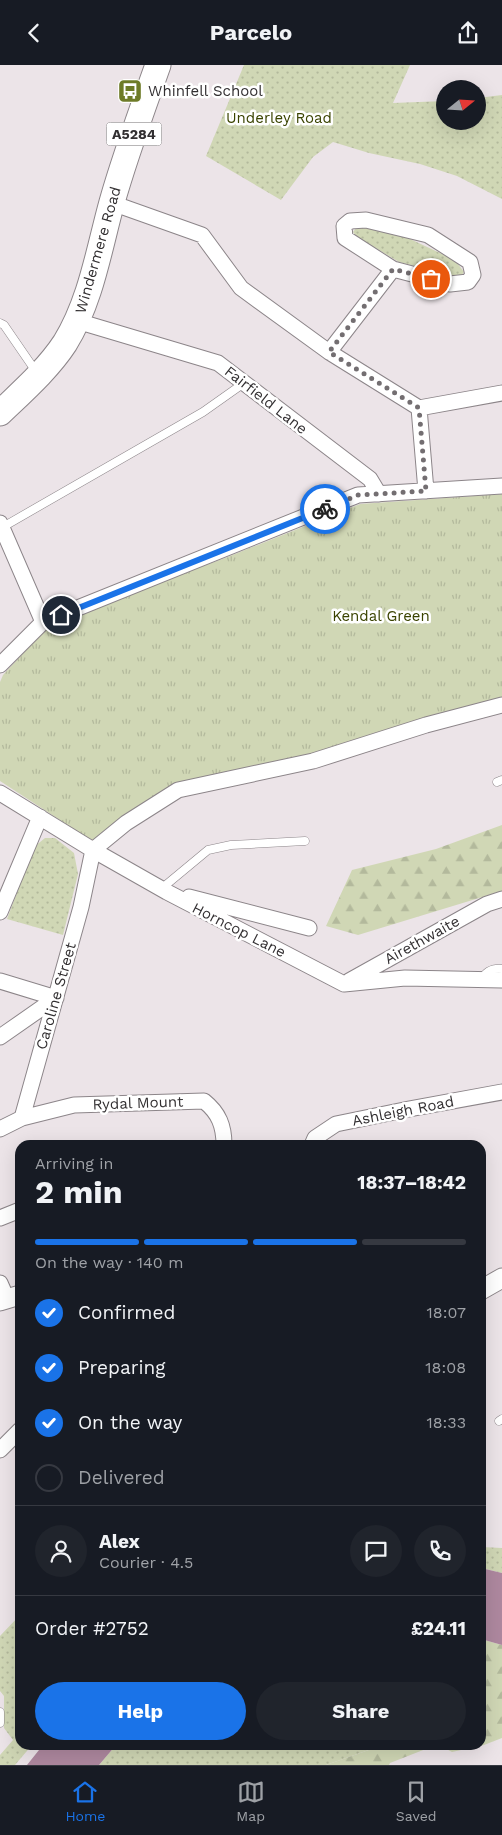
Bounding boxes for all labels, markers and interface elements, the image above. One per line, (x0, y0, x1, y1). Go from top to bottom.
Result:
icon: back (20, 19, 48, 47)
icon: share (454, 19, 482, 47)
text: Parcelo (210, 20, 292, 45)
bus stop icon: Whinfell School (117, 78, 143, 104)
north arrow (436, 80, 486, 130)
map controls (436, 80, 486, 130)
place label: Whinfell School (148, 82, 263, 100)
park label: Underley Road (226, 109, 332, 127)
road number: A5284 (106, 123, 162, 145)
street label: Windermere Road (71, 185, 125, 315)
pin (410, 258, 452, 300)
icon: bag (417, 265, 445, 293)
street label: Fairfield Lane (221, 362, 311, 438)
courier (300, 484, 350, 534)
icon: bike (311, 495, 339, 523)
pin (40, 594, 82, 636)
icon: home (47, 601, 75, 629)
park label: Kendal Green (332, 607, 430, 625)
street label: Horncop Lane (189, 899, 289, 961)
street label: Airethwaite (381, 912, 463, 968)
street label: Caroline Street (32, 940, 80, 1052)
street label: Rydal Mount (92, 1092, 184, 1114)
street label: Ashleigh Road (351, 1092, 455, 1130)
text: Arriving in (35, 1154, 113, 1173)
text: 18:37–18:42 (357, 1171, 466, 1194)
text: 2 min (35, 1173, 123, 1211)
text: On the way · 140 m (35, 1253, 183, 1272)
icon: check (35, 1299, 63, 1327)
text: Confirmed (78, 1301, 175, 1324)
text: 18:07 (427, 1303, 466, 1322)
icon: check (35, 1354, 63, 1382)
text: Preparing (78, 1356, 165, 1379)
text: 18:08 (425, 1358, 466, 1377)
icon: check (35, 1409, 63, 1437)
text: On the way (78, 1411, 182, 1434)
text: 18:33 (427, 1413, 466, 1432)
text: Delivered (78, 1466, 165, 1489)
button: person (35, 1525, 87, 1577)
button: chat (350, 1525, 402, 1577)
button: phone (414, 1525, 466, 1577)
text: Alex (99, 1530, 140, 1553)
text: Courier · 4.5 (99, 1553, 193, 1572)
text: Order #2752 (35, 1617, 149, 1640)
text: £24.11 (411, 1617, 466, 1640)
button: Help (35, 1682, 246, 1740)
button: Share (256, 1682, 466, 1740)
tab: Home (65, 1778, 105, 1824)
tab: Map (236, 1778, 265, 1824)
tab: Saved (396, 1778, 437, 1824)

